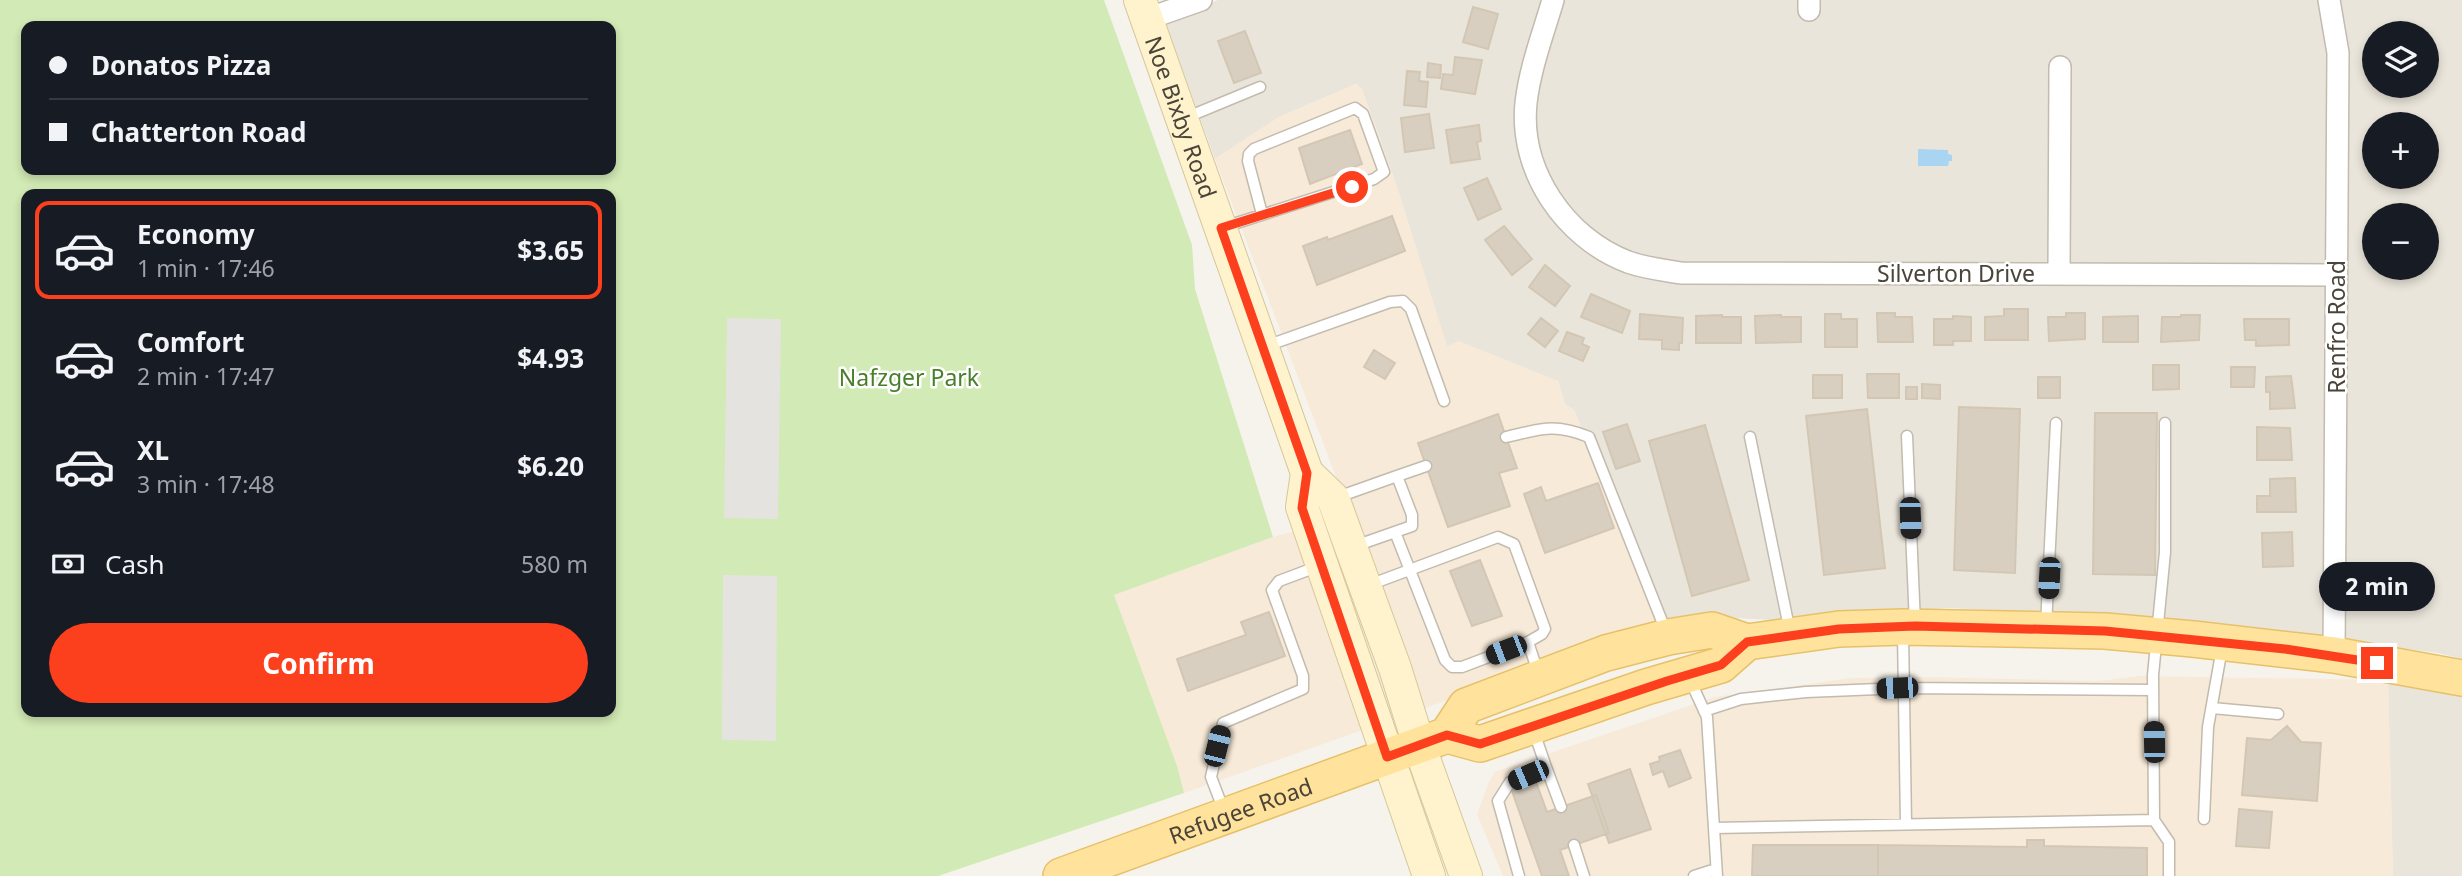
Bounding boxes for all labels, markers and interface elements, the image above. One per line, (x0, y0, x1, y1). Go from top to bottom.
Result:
map controls (2362, 21, 2439, 280)
button: layers (2362, 21, 2439, 98)
street label: Noe Bixby Road (1138, 31, 1225, 202)
text: Donatos Pizza (91, 47, 271, 83)
button: + (2362, 112, 2439, 189)
text: Chatterton Road (91, 114, 306, 150)
route start (1336, 171, 1368, 203)
button: − (2362, 203, 2439, 280)
text: Economy (137, 216, 255, 252)
icon: car (53, 219, 116, 282)
text: $3.65 (517, 232, 584, 268)
text: 1 min · 17:46 (137, 252, 275, 284)
street label: Silverton Drive (1877, 257, 2035, 289)
street label: Renfro Road (2320, 260, 2352, 394)
text: Comfort (137, 324, 245, 360)
icon: car (53, 327, 116, 390)
text: $4.93 (517, 340, 584, 376)
text: 2 min · 17:47 (137, 360, 275, 392)
park label: Nafzger Park (839, 361, 980, 393)
text: XL (137, 432, 169, 468)
icon: car (53, 435, 116, 498)
text: $6.20 (517, 448, 584, 484)
text: 3 min · 17:48 (137, 468, 275, 500)
car (1899, 497, 1922, 539)
icon: cash (49, 545, 87, 583)
text: Cash (105, 546, 165, 582)
text: 580 m (521, 548, 588, 580)
car (2038, 556, 2061, 600)
callout: 2 min (2319, 562, 2435, 610)
text: 2 min (2345, 570, 2409, 602)
button: Confirm (49, 623, 588, 703)
car (1483, 633, 1530, 667)
route end (2361, 647, 2393, 679)
car (1876, 677, 1919, 699)
car (2144, 721, 2165, 763)
car (1202, 723, 1233, 769)
car (1505, 757, 1552, 793)
street label: Refugee Road (1164, 770, 1317, 851)

